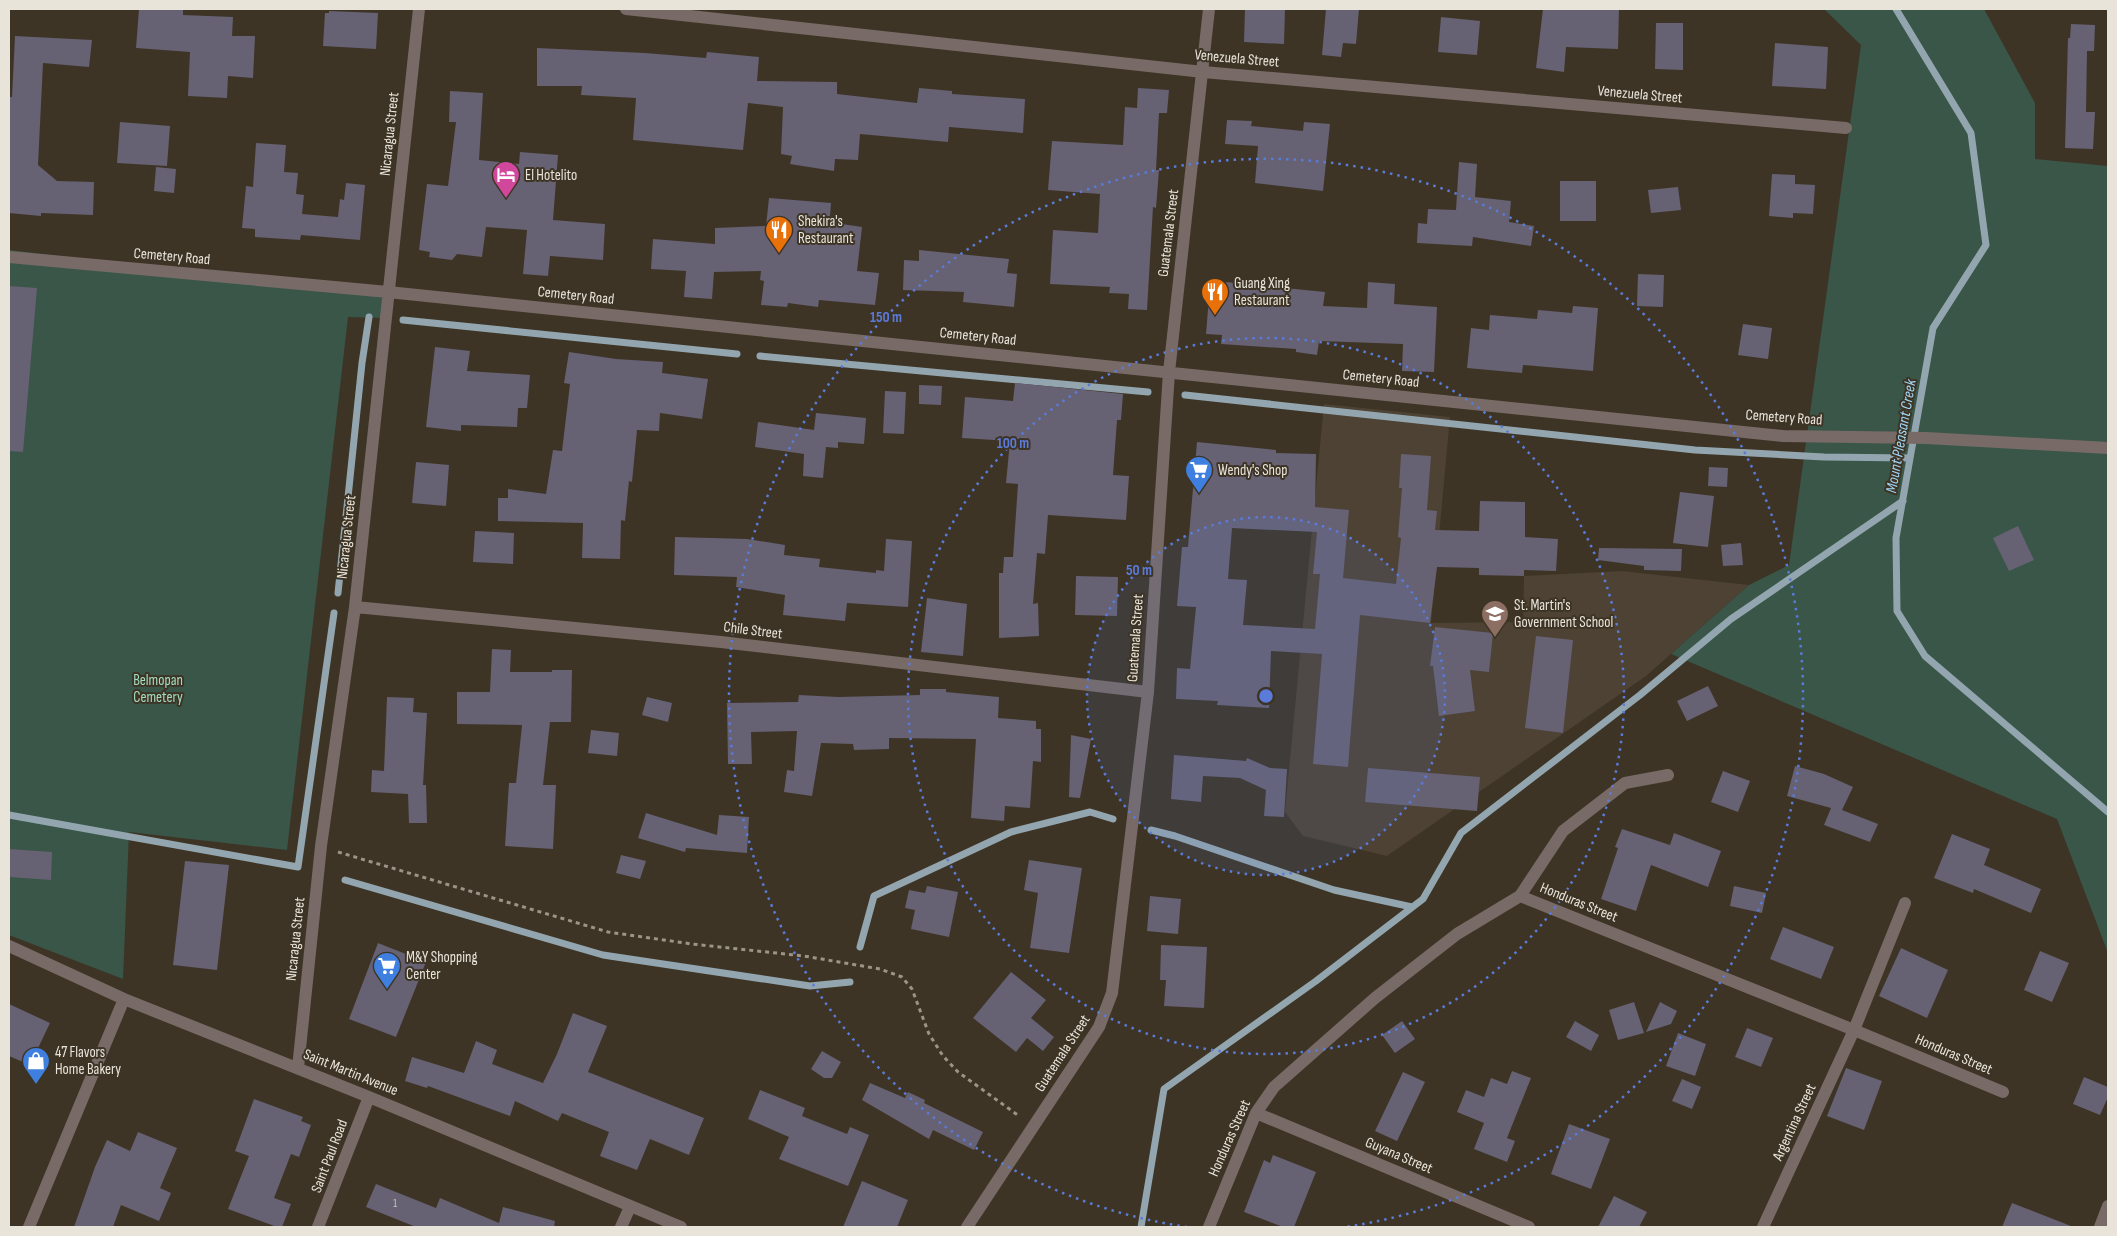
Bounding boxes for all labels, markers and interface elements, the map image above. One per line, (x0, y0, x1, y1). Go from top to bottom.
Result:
street label: Venezuela Street (1194, 45, 1281, 72)
street label: Venezuela Street (1597, 81, 1684, 108)
street label: Nicaragua Street (376, 91, 403, 177)
hotel icon: El Hotelito (491, 160, 521, 199)
place label: El Hotelito (525, 166, 577, 185)
street label: Guatemala Street (1154, 188, 1183, 278)
place label: Shekira's Restaurant (798, 212, 854, 248)
restaurant icon: Shekira's Restaurant (764, 215, 794, 254)
street label: Cemetery Road (133, 244, 211, 269)
place label: Guang Xing Restaurant (1234, 274, 1290, 310)
restaurant icon: Guang Xing Restaurant (1200, 277, 1230, 316)
street label: Cemetery Road (537, 282, 615, 309)
text: 150 m (870, 308, 902, 327)
street label: Cemetery Road (939, 323, 1017, 350)
street label: Cemetery Road (1342, 365, 1420, 392)
water label: Mount Pleasant Creek (1882, 377, 1921, 495)
street label: Cemetery Road (1745, 405, 1823, 430)
text: 100 m (997, 434, 1029, 453)
supermarket icon: Wendy's Shop (1184, 455, 1214, 494)
place label: Wendy's Shop (1218, 461, 1287, 480)
street label: Nicaragua Street (333, 494, 360, 580)
text: 50 m (1126, 561, 1152, 580)
street label: Guatemala Street (1123, 593, 1148, 683)
place label: St. Martin's Government School (1514, 596, 1613, 632)
school or university icon: St. Martin's Government School (1480, 599, 1510, 638)
street label: Chile Street (722, 617, 784, 644)
park label: Belmopan Cemetery (133, 671, 183, 707)
centre of rings (1257, 687, 1275, 705)
street label: Honduras Street (1537, 878, 1621, 927)
street label: Nicaragua Street (282, 896, 309, 982)
place label: M&Y Shopping Center (406, 948, 477, 984)
supermarket icon: M&Y Shopping Center (372, 951, 402, 990)
street label: Guatemala Street (1030, 1011, 1095, 1095)
street label: Honduras Street (1912, 1030, 1996, 1079)
place label: 47 Flavors Home Bakery (55, 1043, 121, 1079)
street label: Saint Martin Avenue (301, 1045, 401, 1100)
shop icon: 47 Flavors Home Bakery (21, 1046, 51, 1085)
street label: Argentina Street (1768, 1080, 1821, 1165)
street label: Honduras Street (1204, 1096, 1255, 1180)
street label: Saint Paul Road (307, 1117, 352, 1195)
street label: Guyana Street (1362, 1133, 1436, 1178)
house number: 1 (393, 1196, 398, 1211)

